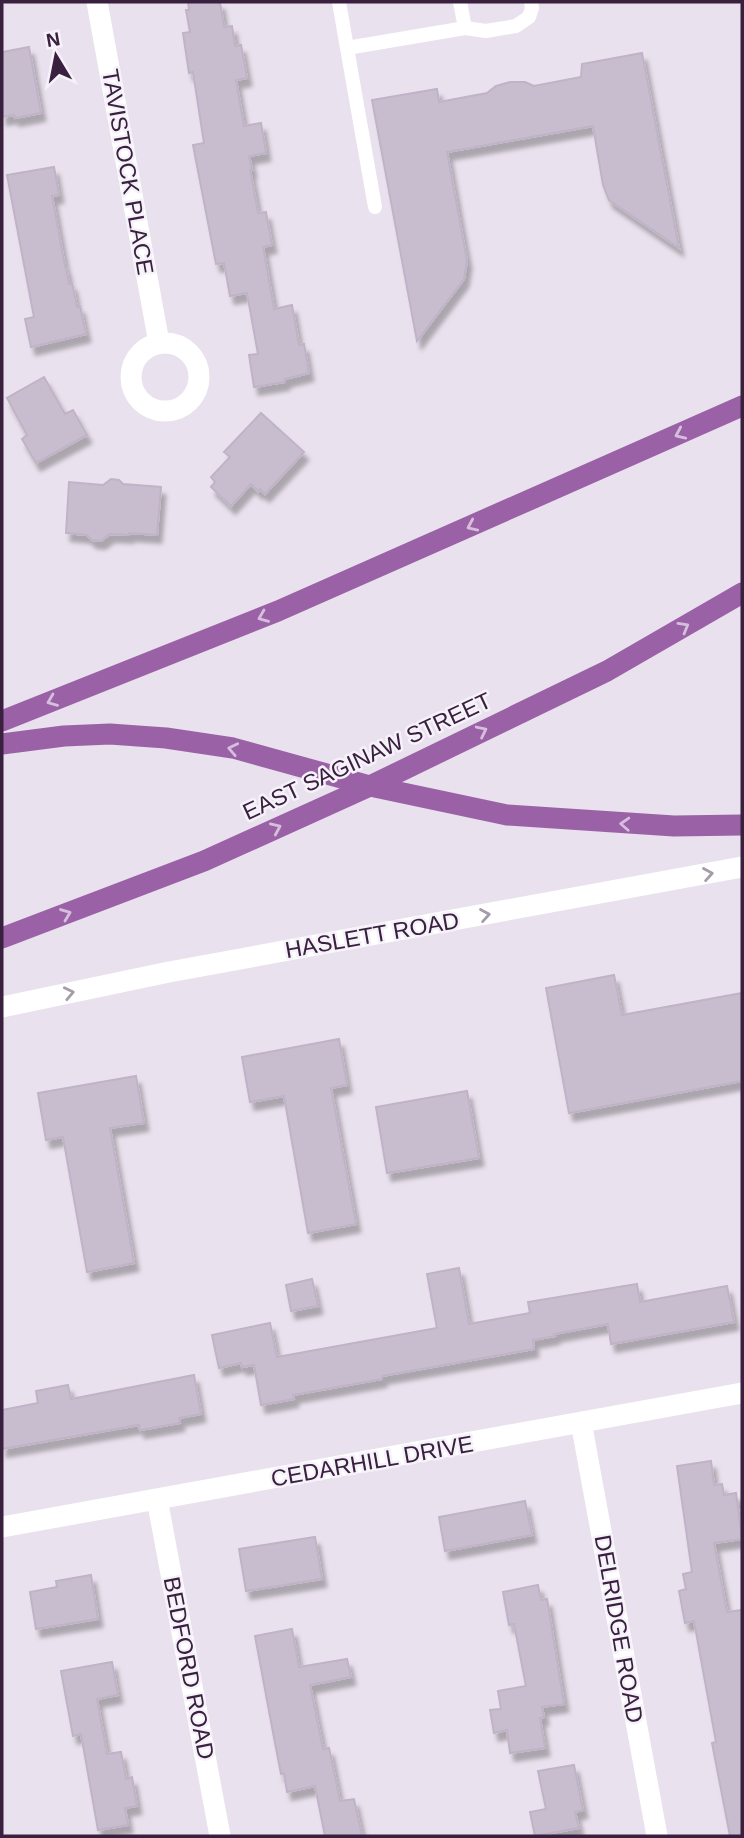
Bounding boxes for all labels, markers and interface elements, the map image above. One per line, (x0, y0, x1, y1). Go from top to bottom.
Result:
north arrow (21, 21, 91, 91)
text: N (45, 28, 62, 51)
street label: TAVISTOCK PLACE (97, 67, 159, 277)
one-way arrow (675, 426, 687, 440)
one-way arrow (467, 518, 479, 532)
one-way arrow (258, 609, 270, 623)
one-way arrow (677, 622, 689, 635)
street label: EAST SAGINAW STREET (239, 687, 495, 825)
one-way arrow (47, 693, 59, 707)
one-way arrow (475, 726, 487, 740)
one-way arrow (227, 742, 239, 757)
one-way arrow (619, 817, 630, 832)
one-way arrow (269, 822, 281, 836)
one-way arrow (702, 867, 714, 882)
street label: HASLETT ROAD (283, 907, 461, 963)
one-way arrow (59, 908, 71, 922)
one-way arrow (479, 908, 491, 923)
one-way arrow (62, 986, 74, 1001)
street label: CEDARHILL DRIVE (269, 1430, 475, 1492)
street label: DELRIDGE ROAD (590, 1533, 648, 1725)
street label: BEDFORD ROAD (159, 1575, 219, 1761)

